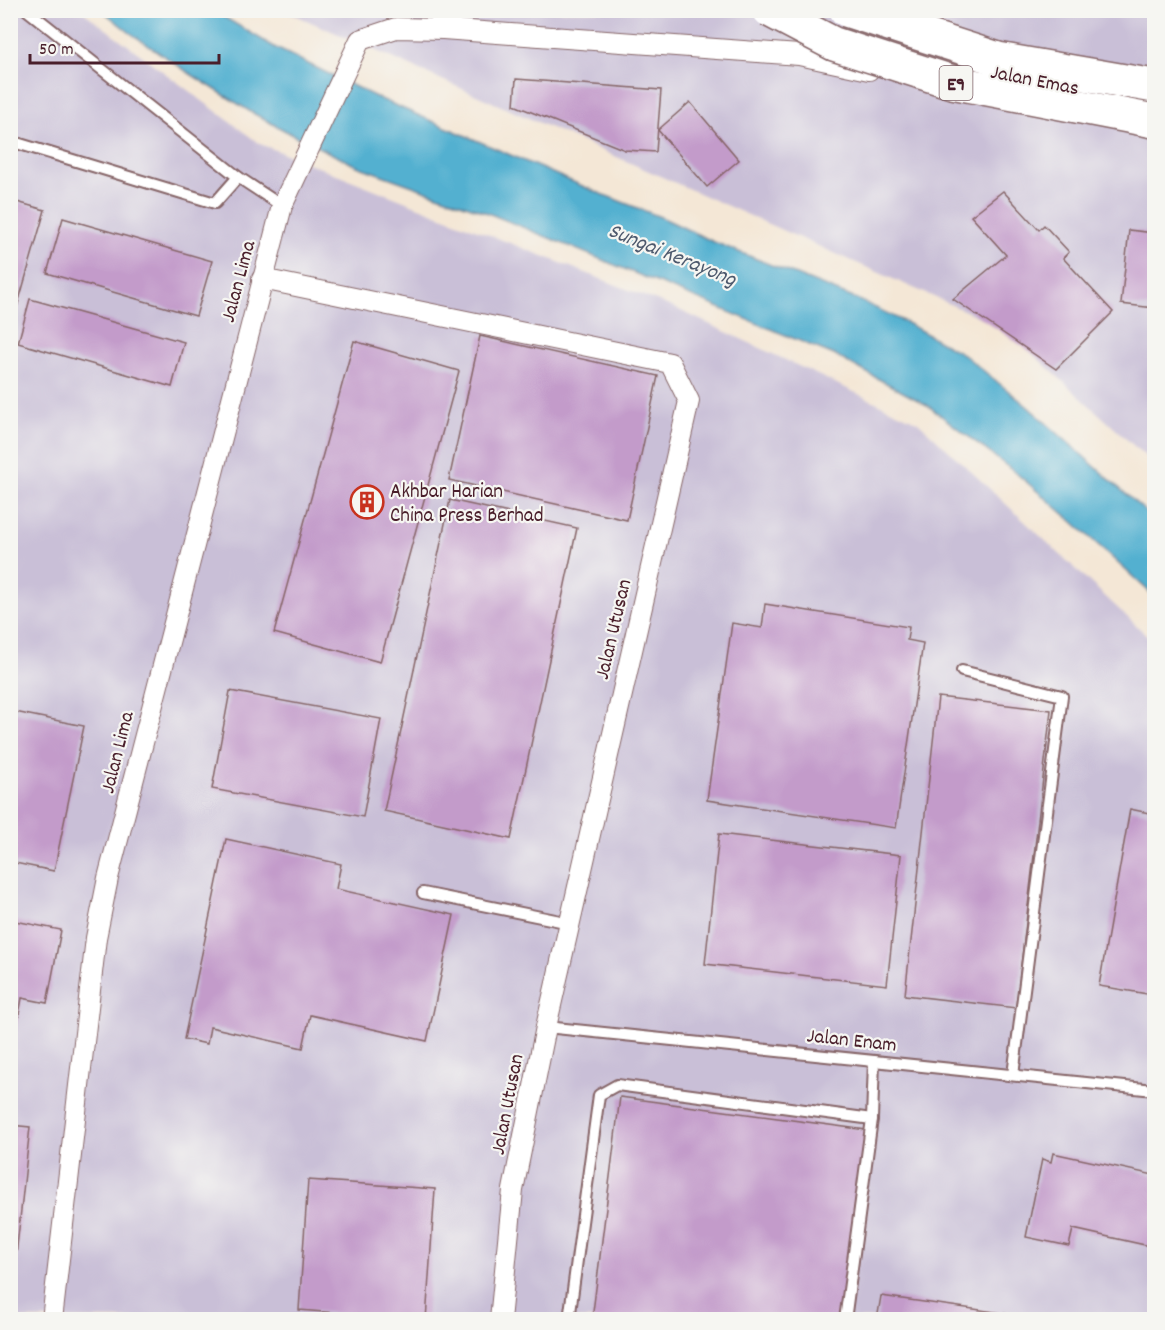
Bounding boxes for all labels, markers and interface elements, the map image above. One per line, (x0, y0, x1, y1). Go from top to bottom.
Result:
scale bar (30, 27, 219, 65)
text: 50 m (39, 38, 74, 63)
street label: Jalan Emas (988, 59, 1081, 105)
road number: E9 (940, 66, 972, 100)
water label: Sungai Kerayong (603, 217, 741, 296)
street label: Jalan Lima (215, 236, 265, 326)
place label: Akhbar Harian China Press Berhad (390, 478, 544, 532)
building icon: Akhbar Harian China Press Berhad (349, 484, 385, 520)
street label: Jalan Utusan (589, 577, 641, 683)
street label: Jalan Lima (94, 707, 144, 797)
street label: Jalan Enam (805, 1022, 898, 1062)
street label: Jalan Utusan (484, 1052, 533, 1158)

